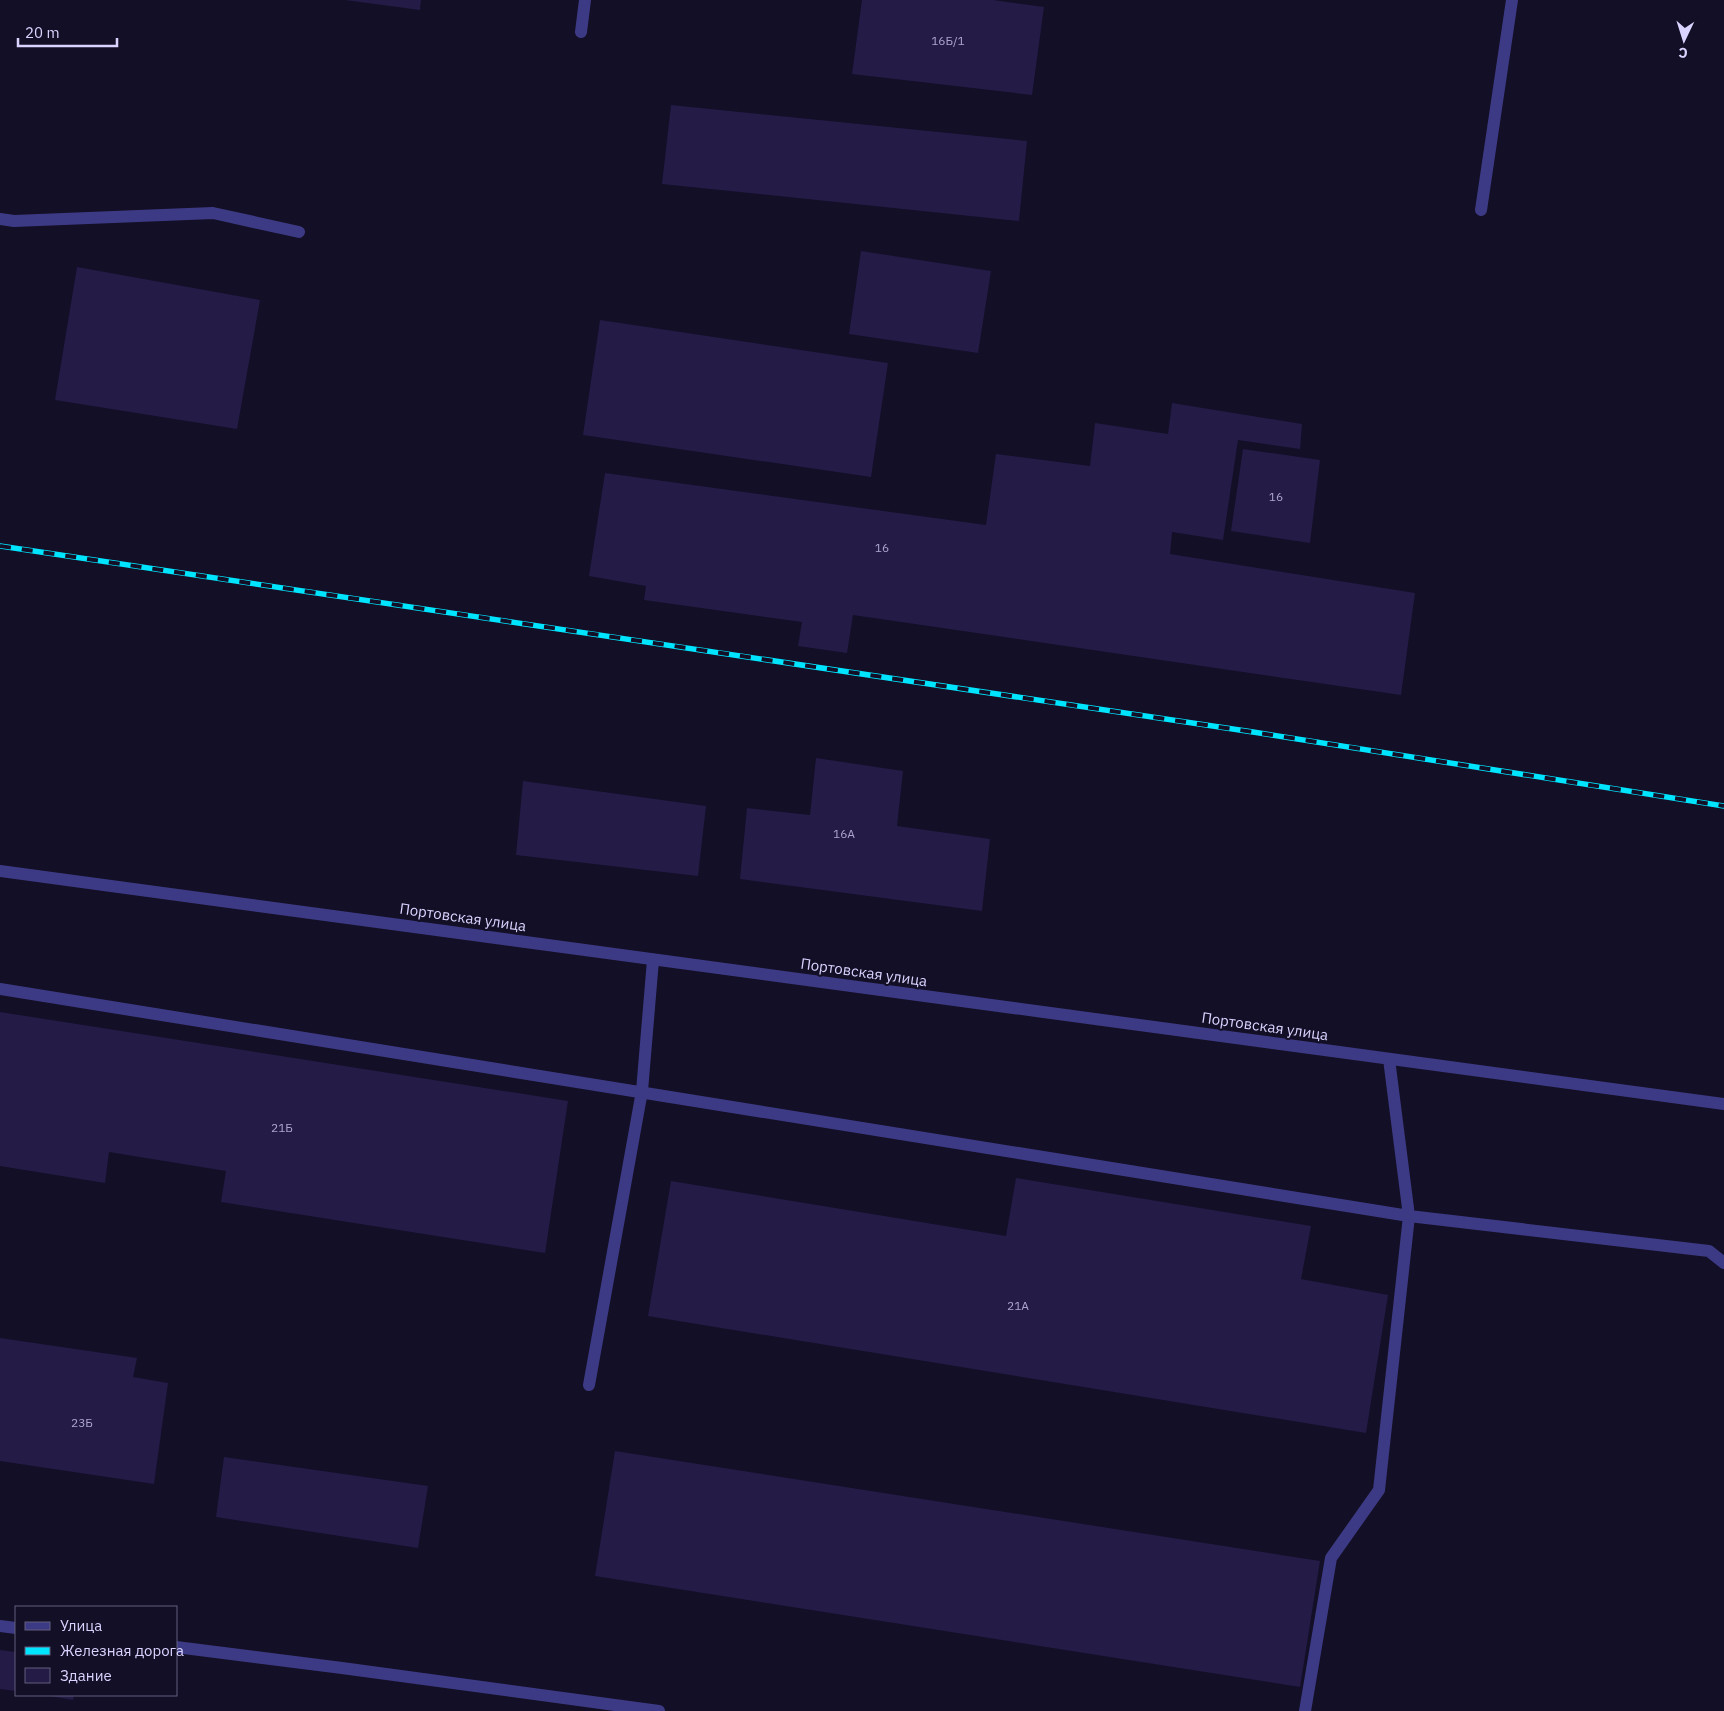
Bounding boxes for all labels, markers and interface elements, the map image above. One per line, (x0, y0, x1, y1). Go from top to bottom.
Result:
scale bar (18, 15, 116, 47)
north arrow (1659, 15, 1709, 65)
text: 20 m (25, 23, 60, 42)
house number: 16Б/1 (931, 33, 965, 48)
text: С (1678, 44, 1688, 62)
house number: 16 (1269, 489, 1283, 504)
house number: 16 (875, 540, 889, 555)
house number: 16А (833, 826, 855, 841)
street label: Портовская улица (398, 899, 528, 935)
street label: Портовская улица (799, 954, 929, 990)
street label: Портовская улица (1200, 1008, 1330, 1044)
house number: 21Б (271, 1120, 293, 1135)
house number: 21А (1007, 1298, 1029, 1313)
house number: 23Б (71, 1415, 93, 1430)
legend (15, 1606, 178, 1696)
text: Улица (60, 1616, 102, 1635)
text: Железная дорога (60, 1641, 184, 1660)
text: Здание (60, 1666, 112, 1685)

